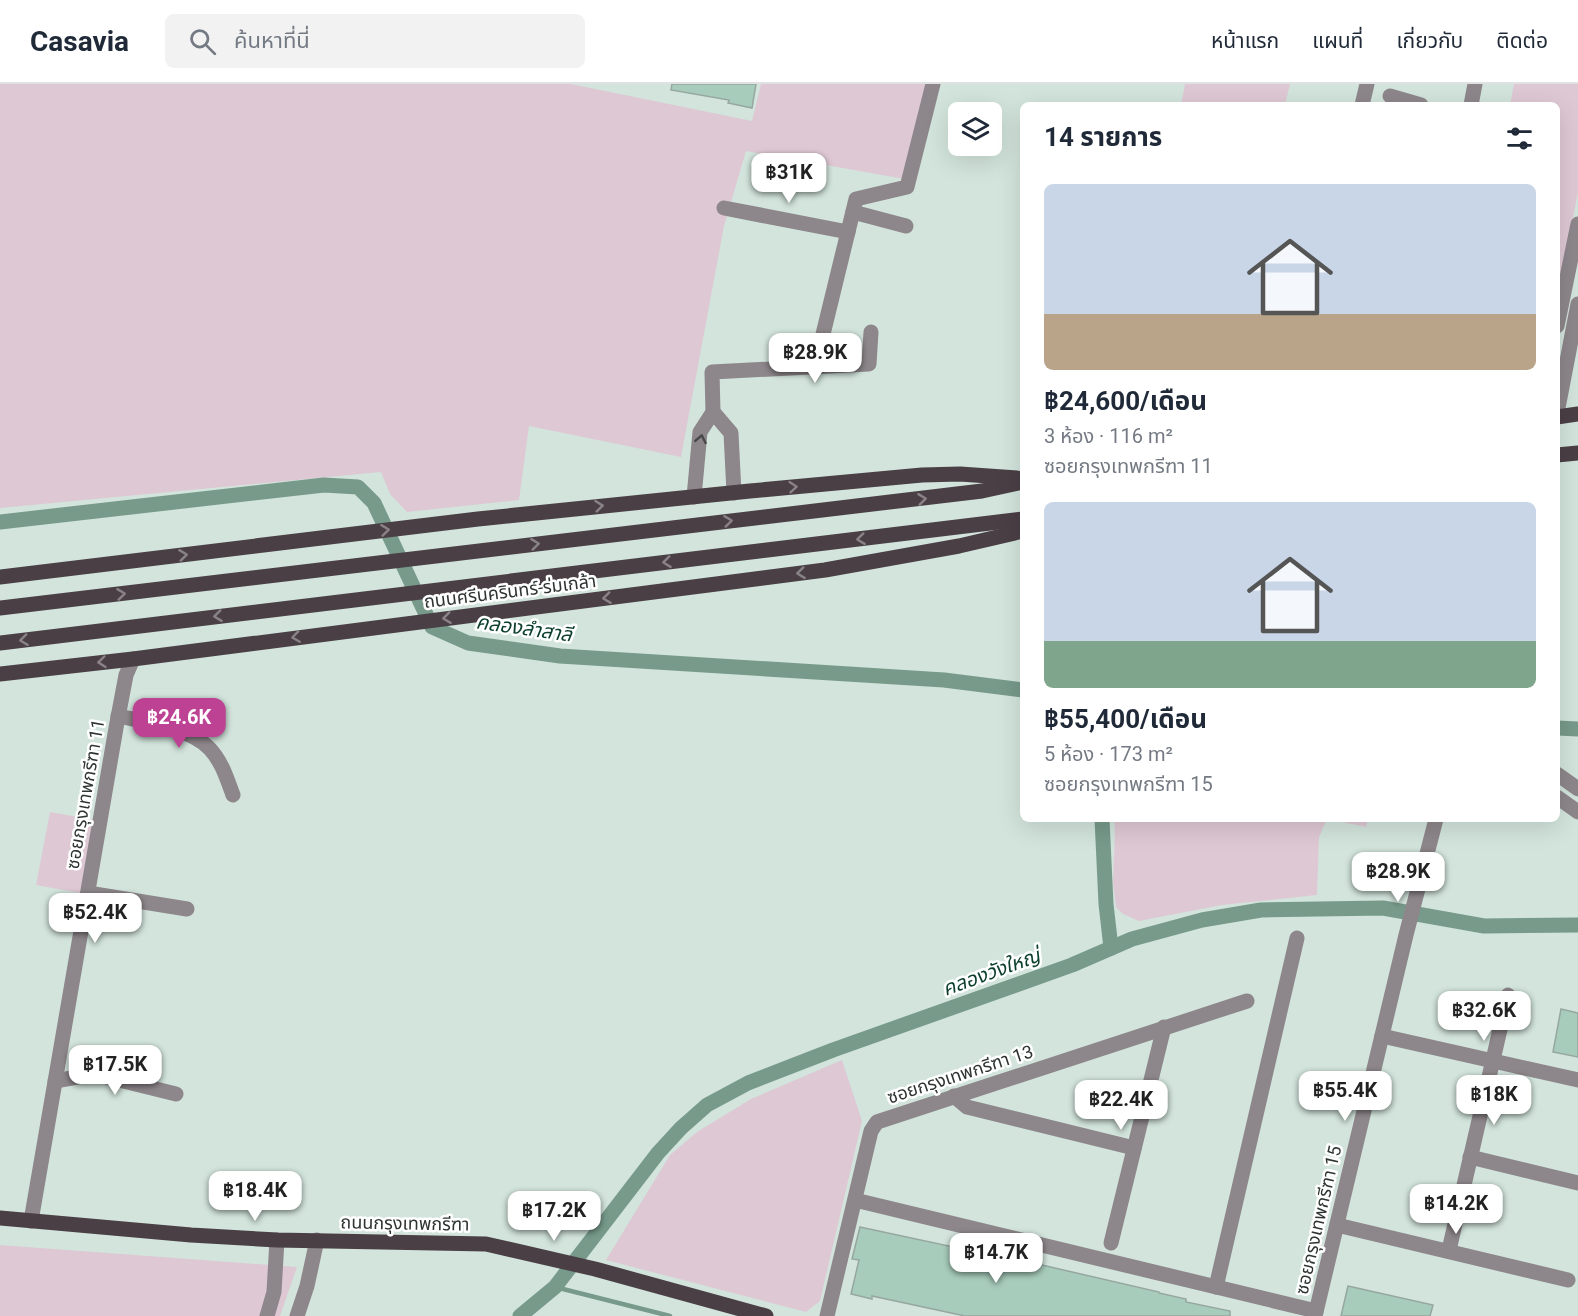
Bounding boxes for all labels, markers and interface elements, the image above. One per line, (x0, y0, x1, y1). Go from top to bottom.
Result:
search box (165, 14, 585, 68)
text: Casavia (30, 25, 129, 58)
icon: search (186, 25, 219, 58)
text: ค้นหาที่นี่ (234, 28, 310, 53)
text: หน้าแรก (1211, 29, 1279, 53)
text: แผนที่ (1312, 29, 1363, 53)
text: เกี่ยวกับ (1396, 29, 1463, 53)
text: ติดต่อ (1496, 29, 1548, 53)
map controls (948, 102, 1002, 156)
button: layers (948, 102, 1002, 156)
text: 14 รายการ (1044, 122, 1162, 152)
icon: filters (1503, 122, 1536, 155)
pin: ฿31K (753, 153, 825, 204)
text: ฿31K (765, 160, 813, 184)
icon: home (1236, 223, 1344, 331)
pin: ฿28.9K (766, 333, 864, 384)
text: ฿28.9K (783, 340, 847, 364)
text: ฿24,600/เดือน (1044, 386, 1207, 416)
text: 3 ห้อง · 116 m² (1044, 424, 1173, 448)
one-way arrow (694, 434, 707, 444)
text: ซอยกรุงเทพกรีฑา 11 (1044, 454, 1213, 478)
one-way arrow (789, 481, 798, 494)
one-way arrow (917, 493, 926, 505)
one-way arrow (595, 500, 604, 513)
one-way arrow (724, 516, 733, 528)
one-way arrow (381, 525, 390, 537)
one-way arrow (856, 532, 865, 545)
one-way arrow (530, 538, 539, 551)
icon: home (1236, 541, 1344, 649)
one-way arrow (179, 549, 188, 562)
one-way arrow (662, 555, 672, 568)
one-way arrow (796, 566, 805, 579)
street label: ถนนศรีนครินทร์-ร่มเกล้า (423, 570, 597, 612)
one-way arrow (116, 588, 125, 601)
one-way arrow (603, 591, 612, 604)
one-way arrow (213, 609, 223, 622)
water label: คลองลำสาลี (475, 609, 576, 647)
one-way arrow (442, 612, 451, 624)
one-way arrow (291, 630, 300, 643)
one-way arrow (20, 633, 29, 646)
one-way arrow (98, 655, 107, 668)
pin: ฿24.6K (130, 698, 228, 749)
text: ฿55,400/เดือน (1044, 704, 1207, 734)
text: ฿24.6K (147, 705, 211, 729)
street label: ซอยกรุงเทพกรีฑา 11 (61, 717, 110, 871)
text: 5 ห้อง · 173 m² (1044, 742, 1173, 766)
text: ซอยกรุงเทพกรีฑา 15 (1044, 772, 1213, 796)
pin: ฿28.9K (1349, 852, 1447, 903)
text: ฿28.9K (1366, 859, 1430, 883)
pin: ฿52.4K (46, 893, 144, 944)
text: ฿52.4K (63, 900, 127, 924)
water label: คลองวังใหญ่ (939, 942, 1046, 1001)
pin: ฿32.6K (1435, 991, 1533, 1042)
text: ฿32.6K (1452, 998, 1516, 1022)
street label: ซอยกรุงเทพกรีฑา 13 (885, 1041, 1036, 1108)
pin: ฿17.5K (66, 1045, 164, 1096)
text: ฿17.5K (83, 1052, 147, 1076)
pin: ฿55.4K (1296, 1071, 1394, 1122)
pin: ฿18K (1458, 1075, 1530, 1126)
text: ฿55.4K (1313, 1078, 1377, 1102)
pin: ฿22.4K (1072, 1080, 1170, 1131)
text: ฿18K (1470, 1082, 1518, 1106)
text: ฿22.4K (1089, 1087, 1153, 1111)
street label: ซอยกรุงเทพกรีฑา 15 (1291, 1144, 1346, 1297)
pin: ฿18.4K (206, 1171, 304, 1222)
text: ฿18.4K (223, 1178, 287, 1202)
pin: ฿14.2K (1407, 1184, 1505, 1235)
pin: ฿17.2K (505, 1191, 603, 1242)
text: ฿14.2K (1424, 1191, 1488, 1215)
text: ฿17.2K (522, 1198, 586, 1222)
street label: ถนนกรุงเทพกรีฑา (340, 1211, 470, 1236)
pin: ฿14.7K (947, 1233, 1045, 1284)
text: ฿14.7K (964, 1240, 1028, 1264)

